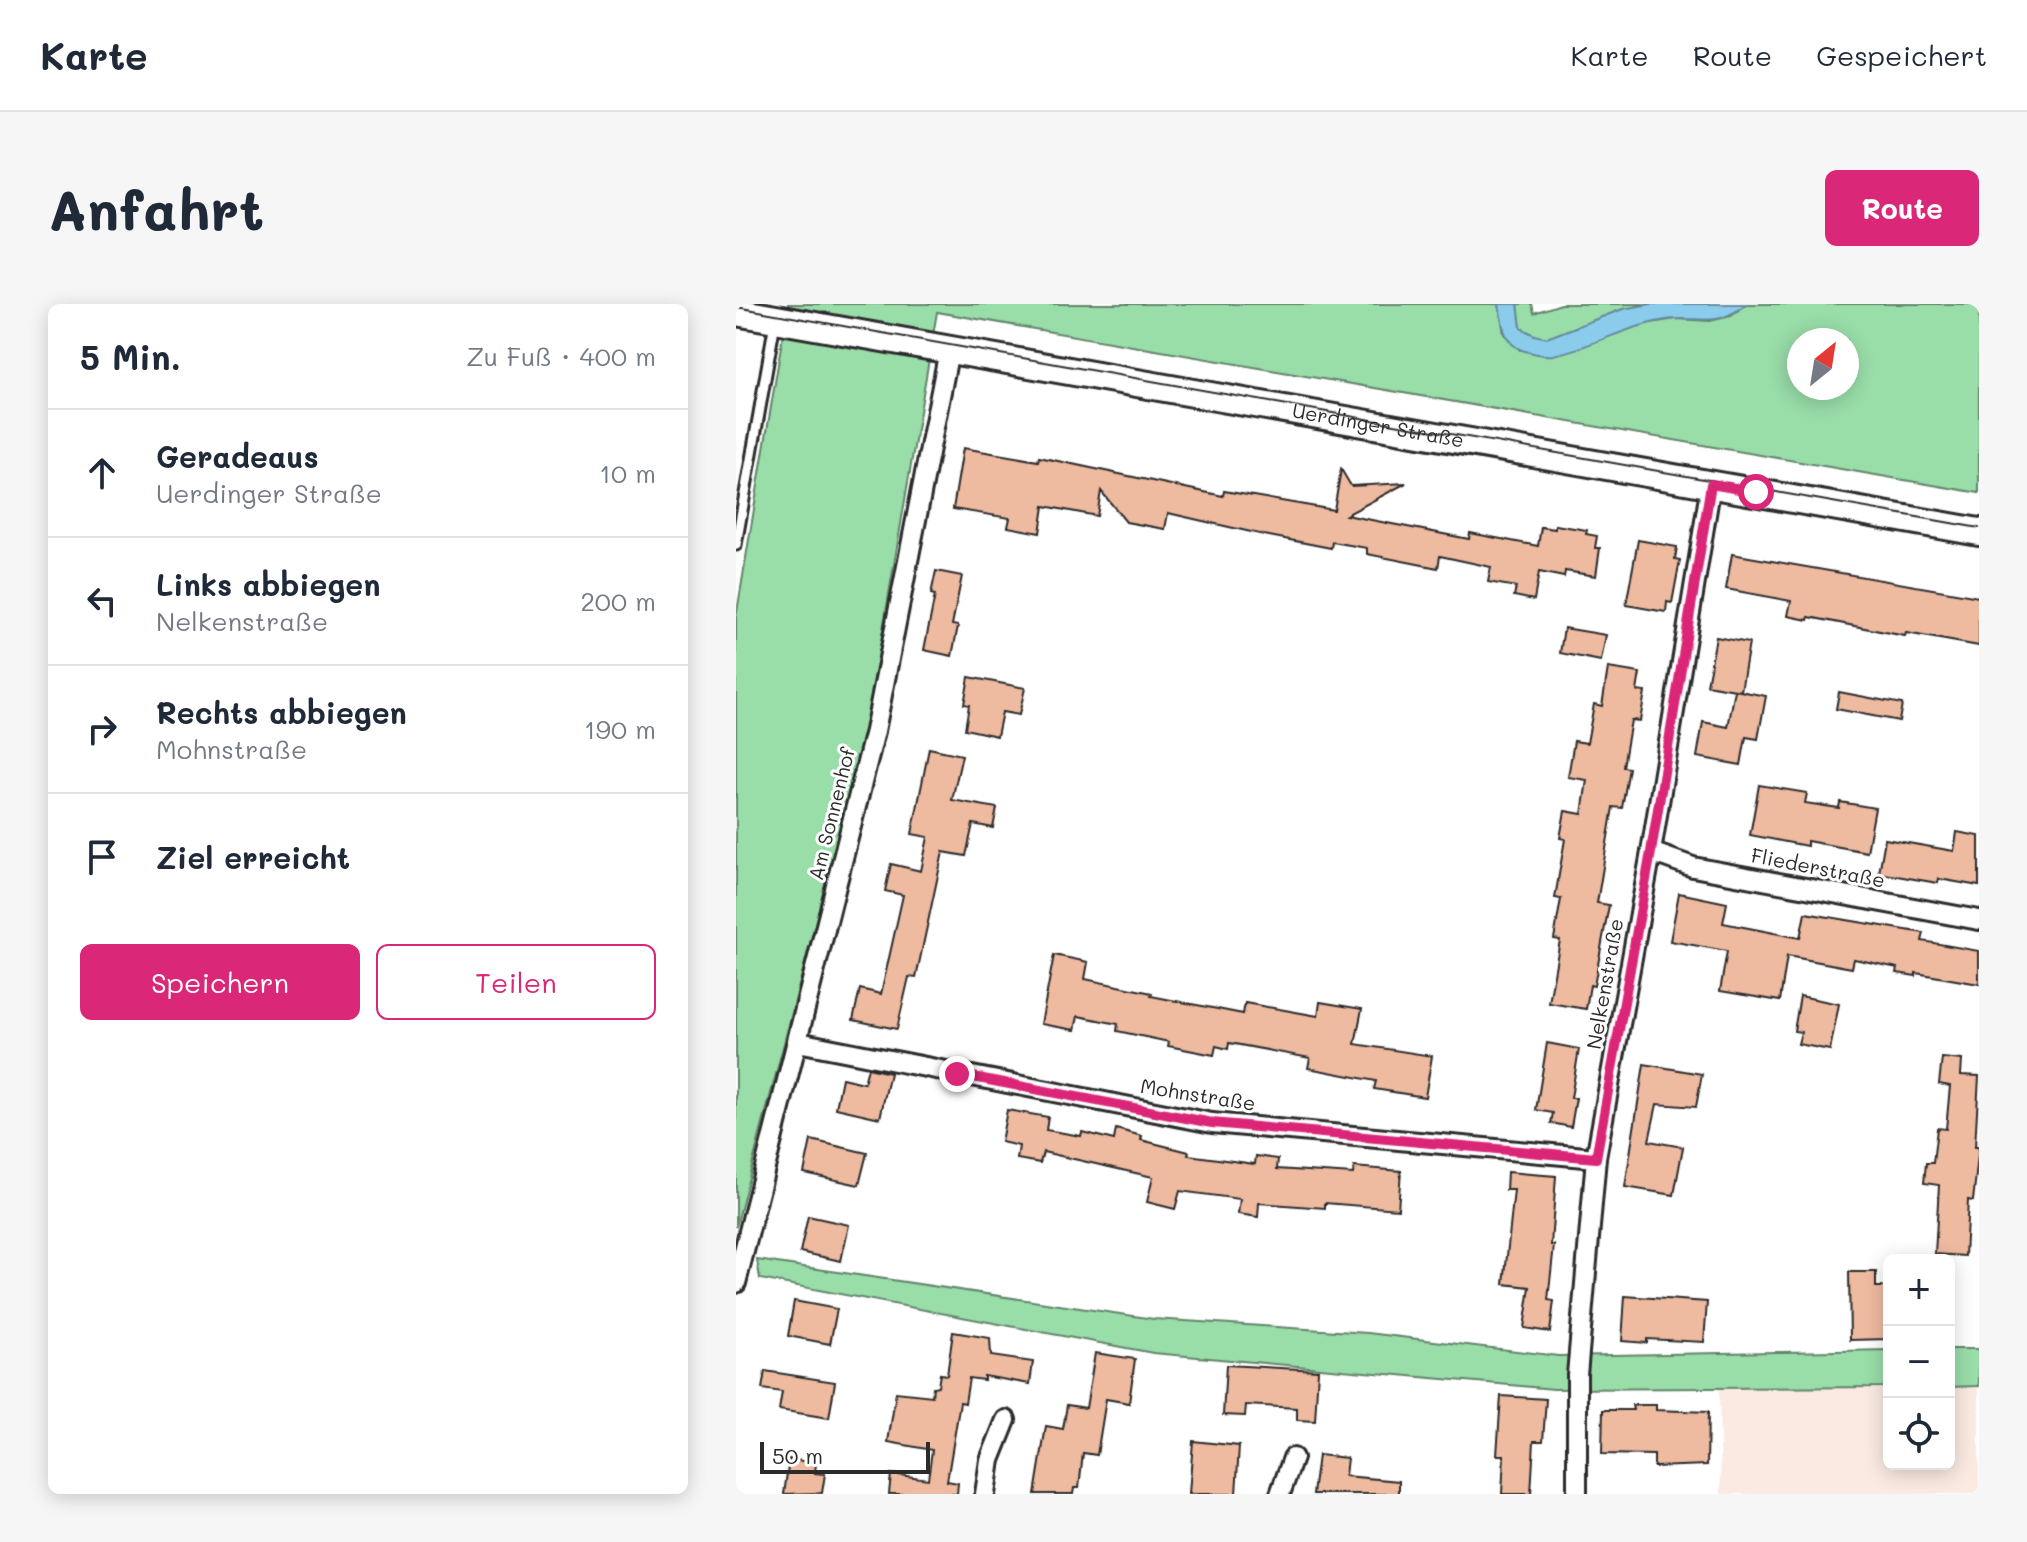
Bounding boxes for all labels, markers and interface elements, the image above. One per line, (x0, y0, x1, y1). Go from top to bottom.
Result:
text: Karte (40, 30, 148, 80)
text: Karte (1570, 37, 1649, 73)
text: Route (1693, 37, 1772, 73)
text: Gespeichert (1816, 37, 1987, 73)
button: Route (1825, 170, 1979, 246)
text: Anfahrt (48, 172, 264, 245)
north arrow (1787, 328, 1859, 400)
text: 5 Min. (80, 334, 181, 379)
text: Zu Fuß · 400 m (466, 339, 656, 373)
street label: Uerdinger Straße (1290, 397, 1466, 453)
text: Geradeaus (156, 436, 319, 476)
icon: ahead (80, 451, 124, 495)
text: 10 m (599, 456, 656, 490)
route start (1738, 474, 1774, 510)
text: Uerdinger Straße (156, 476, 382, 510)
text: Links abbiegen (156, 564, 380, 604)
icon: left (80, 579, 124, 623)
text: 200 m (580, 584, 656, 618)
text: Nelkenstraße (156, 604, 328, 638)
text: Rechts abbiegen (156, 692, 407, 732)
icon: right (80, 707, 124, 751)
text: 190 m (584, 712, 656, 746)
text: Mohnstraße (156, 732, 307, 766)
street label: Am Sonnenhof (802, 744, 860, 883)
icon: arrive (80, 835, 124, 879)
text: Ziel erreicht (156, 837, 350, 877)
street label: Fliederstraße (1749, 841, 1887, 893)
street label: Nelkenstraße (1580, 916, 1628, 1051)
button: Speichern (80, 944, 360, 1020)
button: Teilen (376, 944, 656, 1020)
route end (939, 1056, 975, 1092)
street label: Mohnstraße (1139, 1072, 1258, 1116)
map controls (1883, 1254, 1955, 1470)
button: + (1883, 1254, 1955, 1326)
button: − (1883, 1326, 1955, 1398)
button: locate (1883, 1398, 1955, 1470)
scale bar (760, 1438, 930, 1474)
text: 50 m (772, 1441, 823, 1470)

